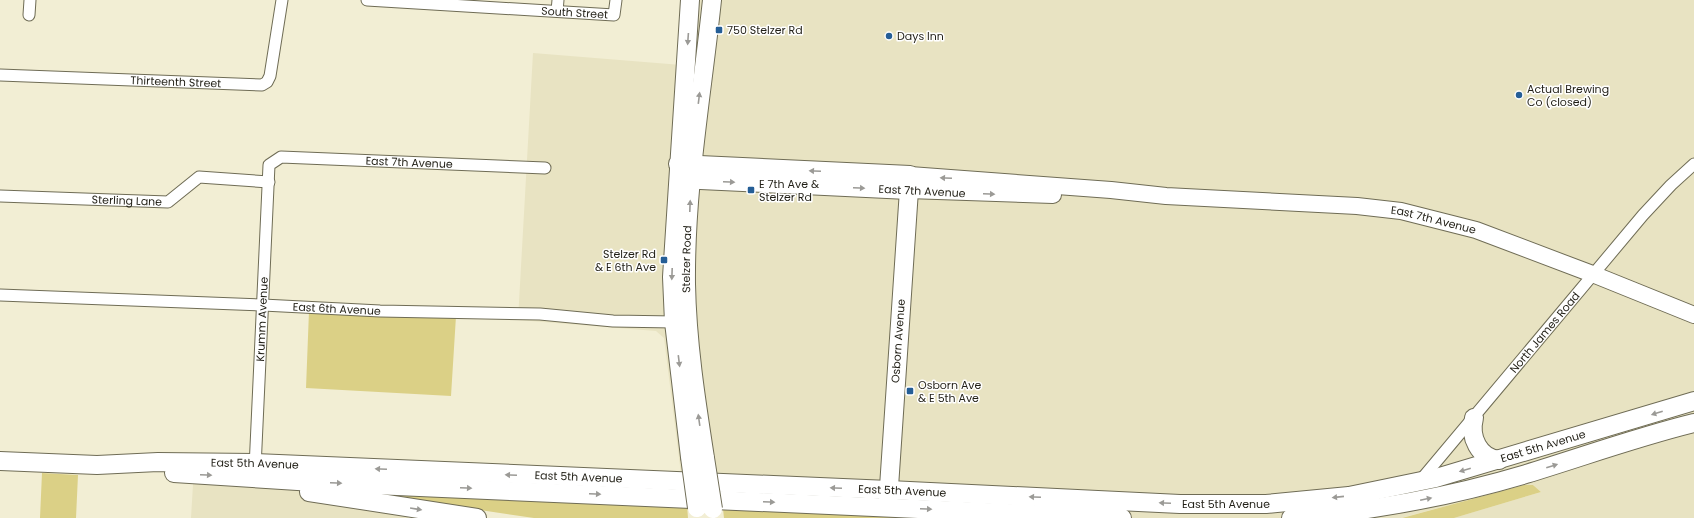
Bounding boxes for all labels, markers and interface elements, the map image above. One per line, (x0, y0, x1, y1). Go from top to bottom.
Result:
street label: South Street (541, 3, 608, 23)
place label: 750 Stelzer Rd (727, 22, 803, 38)
marker: 750 Stelzer Rd (714, 25, 724, 35)
place label: Days Inn (897, 28, 944, 44)
marker: Days Inn (884, 31, 894, 41)
one-way arrow (684, 33, 691, 45)
street label: Thirteenth Street (130, 72, 222, 91)
place label: Actual Brewing Co (closed) (1527, 81, 1609, 110)
marker: Actual Brewing Co (closed) (1514, 90, 1524, 100)
one-way arrow (696, 92, 702, 104)
street label: East 7th Avenue (365, 153, 453, 172)
one-way arrow (808, 168, 821, 174)
one-way arrow (940, 174, 952, 181)
place label: E 7th Ave & Stelzer Rd (759, 176, 820, 205)
one-way arrow (723, 178, 735, 185)
street label: East 7th Avenue (878, 181, 966, 201)
one-way arrow (853, 184, 865, 191)
marker: E 7th Ave & Stelzer Rd (746, 185, 756, 195)
one-way arrow (983, 190, 995, 197)
street label: Sterling Lane (91, 191, 163, 210)
one-way arrow (686, 200, 693, 212)
street label: East 7th Avenue (1390, 202, 1478, 238)
street label: Stelzer Road (678, 225, 695, 293)
place label: Stelzer Rd & E 6th Ave (595, 246, 656, 275)
marker: Stelzer Rd & E 6th Ave (659, 255, 669, 265)
one-way arrow (669, 268, 675, 281)
street label: Krumm Avenue (252, 276, 272, 362)
street label: North James Road (1506, 288, 1583, 376)
street label: Osborn Avenue (887, 298, 909, 384)
street label: East 6th Avenue (292, 299, 381, 319)
one-way arrow (675, 355, 682, 367)
place label: Osborn Ave & E 5th Ave (918, 377, 982, 406)
marker: Osborn Ave & E 5th Ave (905, 386, 915, 396)
one-way arrow (1650, 410, 1662, 416)
one-way arrow (696, 413, 702, 426)
street label: East 5th Avenue (1499, 426, 1588, 466)
street label: East 5th Avenue (211, 455, 299, 473)
one-way arrow (1546, 462, 1558, 468)
one-way arrow (374, 466, 387, 472)
street label: East 5th Avenue (534, 467, 623, 487)
one-way arrow (1459, 467, 1471, 473)
one-way arrow (505, 471, 517, 478)
one-way arrow (200, 472, 212, 479)
one-way arrow (330, 480, 343, 486)
street label: East 5th Avenue (858, 481, 947, 501)
one-way arrow (460, 485, 472, 492)
one-way arrow (829, 485, 842, 491)
one-way arrow (589, 491, 601, 498)
one-way arrow (1029, 494, 1041, 501)
one-way arrow (1332, 494, 1344, 501)
one-way arrow (1420, 495, 1433, 501)
street label: East 5th Avenue (1182, 496, 1271, 512)
one-way arrow (763, 499, 776, 505)
one-way arrow (1159, 500, 1171, 507)
one-way arrow (920, 505, 933, 512)
one-way arrow (410, 506, 422, 512)

